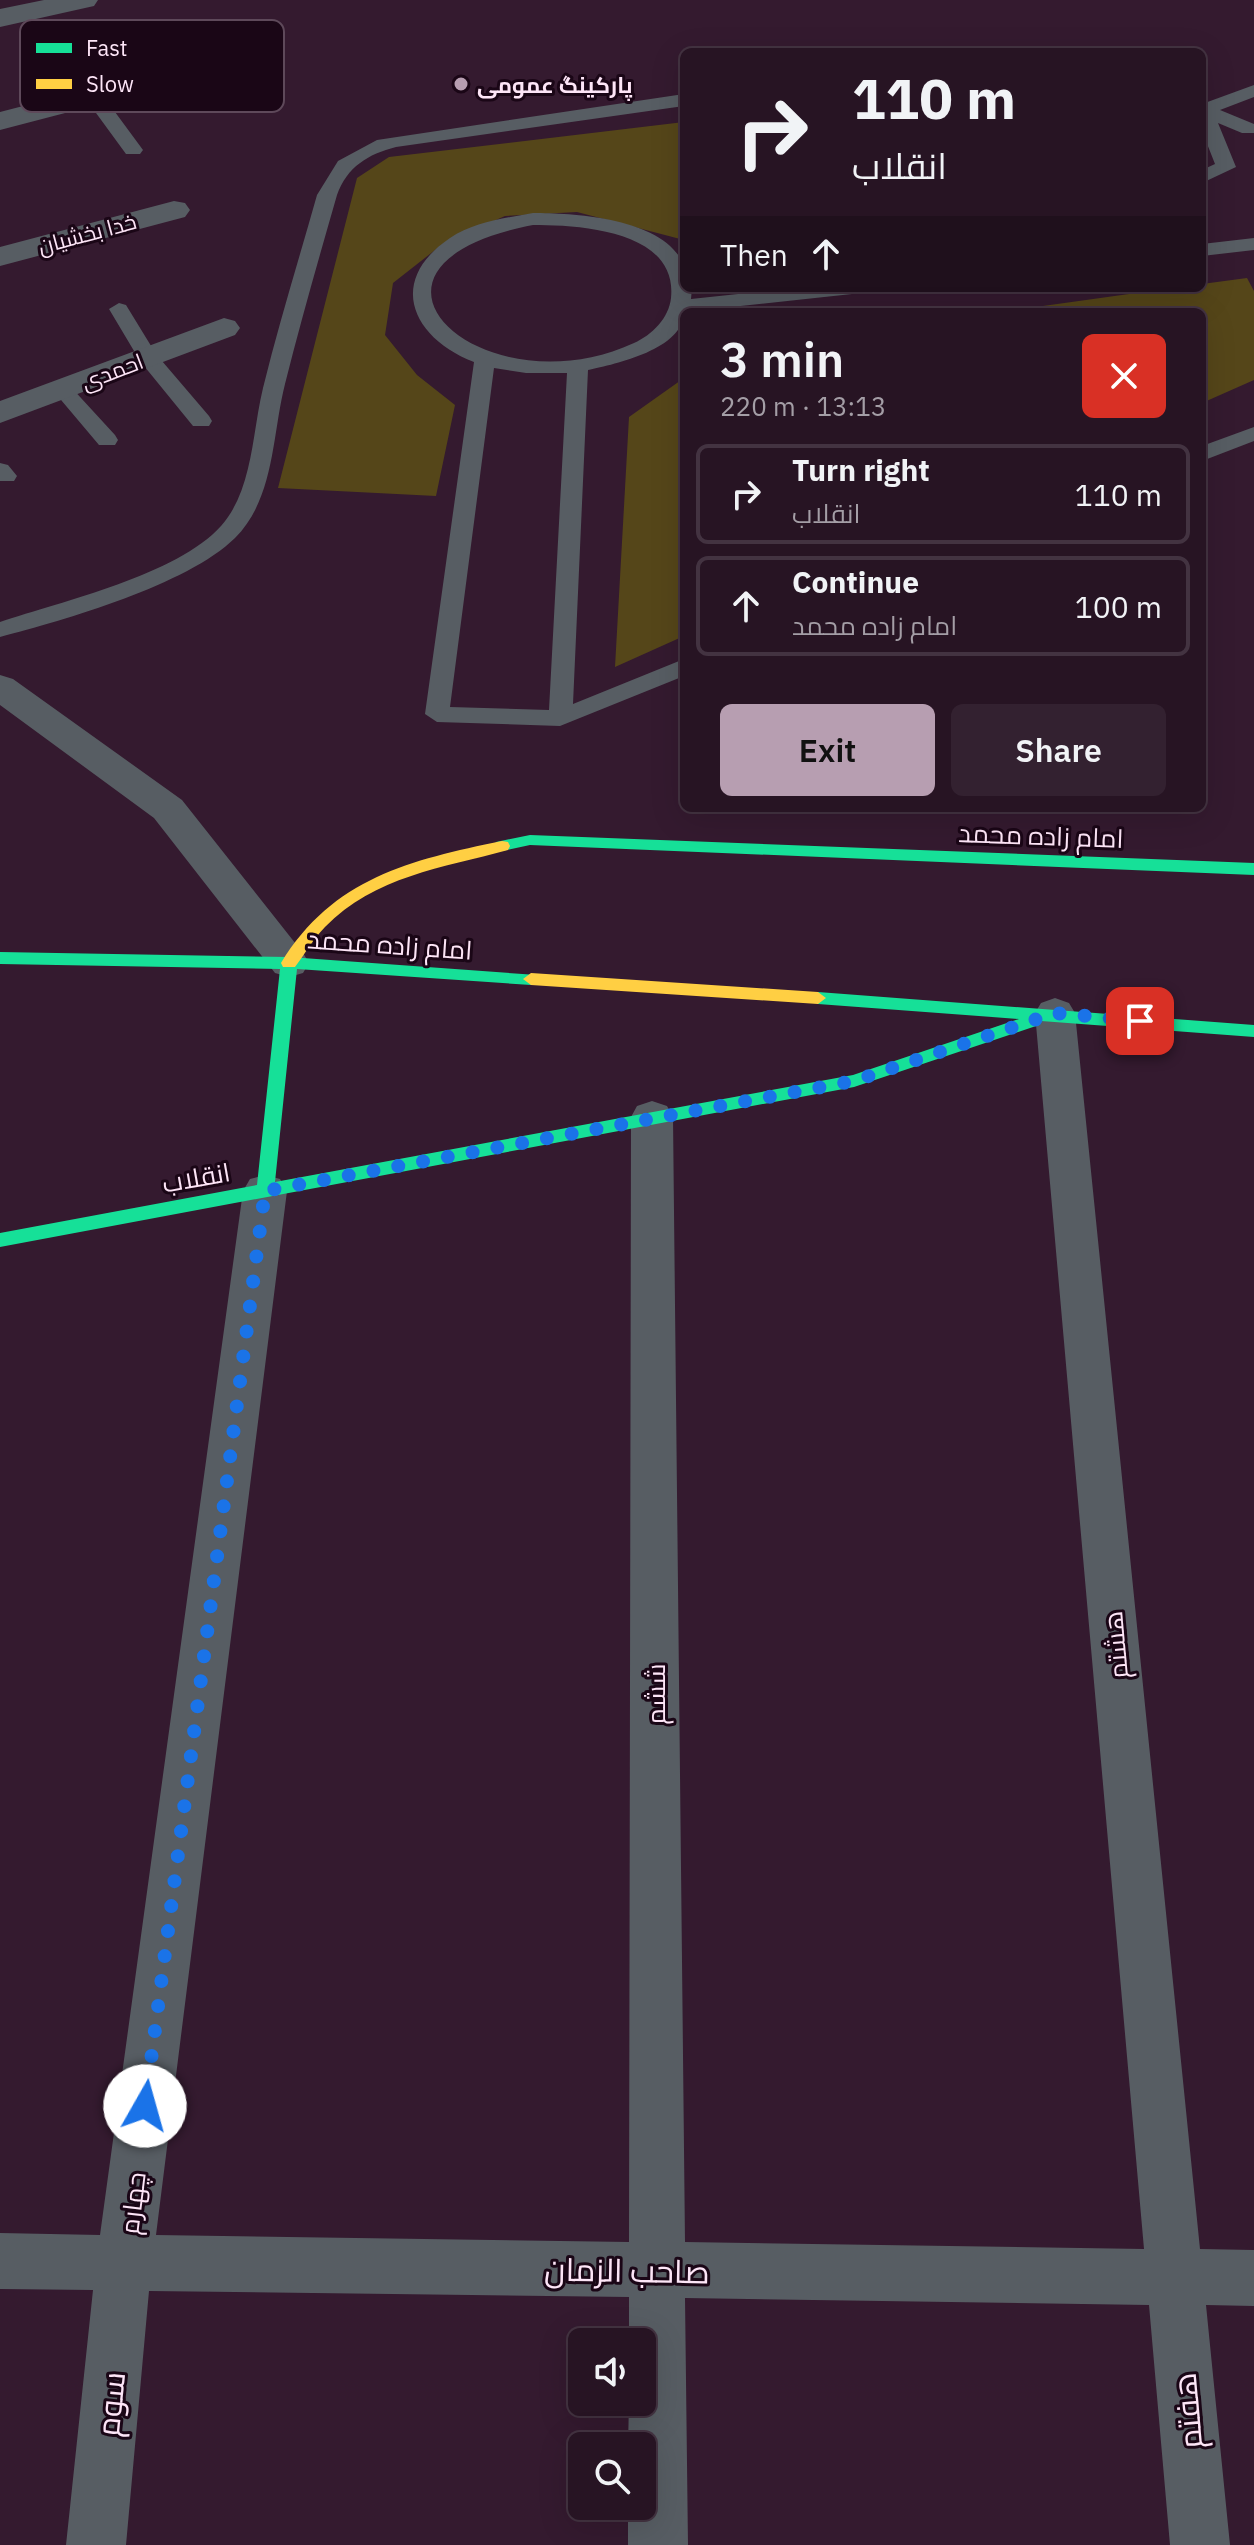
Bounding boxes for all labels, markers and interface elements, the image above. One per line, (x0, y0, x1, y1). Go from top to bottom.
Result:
legend (20, 20, 284, 112)
text: Fast (86, 33, 127, 62)
text: 110 m (852, 62, 1016, 134)
text: Slow (86, 69, 134, 98)
place label: پارکینگ عمومی (477, 70, 633, 101)
marker: پارکینگ عمومی (452, 75, 470, 93)
icon: right (720, 80, 824, 184)
text: انقلاب (852, 142, 947, 189)
street label: خدا بخشیان (35, 206, 139, 260)
icon: ahead (804, 232, 848, 276)
text: Then (720, 235, 788, 274)
text: 3 min (720, 328, 844, 390)
button: close (1082, 334, 1166, 418)
street label: احمدی (77, 346, 147, 396)
text: 220 m · 13:13 (720, 389, 886, 423)
text: Turn right (792, 450, 930, 489)
icon: right (724, 472, 768, 516)
text: 110 m (1075, 475, 1162, 514)
text: انقلاب (792, 496, 861, 530)
text: Continue (792, 562, 919, 601)
icon: ahead (724, 584, 768, 628)
text: 100 m (1075, 587, 1162, 626)
text: امام زاده محمد (792, 608, 957, 642)
button: Exit (720, 704, 935, 796)
button: Share (951, 704, 1166, 796)
street label: امام زاده محمد (958, 815, 1124, 857)
street label: امام زاده محمد (306, 921, 474, 969)
pin (1106, 987, 1174, 1055)
icon: arrive (1118, 999, 1162, 1043)
street label: انقلاب (159, 1154, 233, 1200)
street label: هشتم (1095, 1610, 1137, 1680)
street label: ششم (638, 1664, 674, 1725)
position arrow (103, 2064, 187, 2148)
street label: چهارم (111, 2170, 155, 2236)
street label: صاحب الزمان (544, 2248, 710, 2292)
map controls (568, 2328, 656, 2520)
button: sound (568, 2328, 656, 2416)
street label: سوم (86, 2369, 136, 2439)
street label: هفتم (1163, 2371, 1213, 2451)
button: search (568, 2432, 656, 2520)

